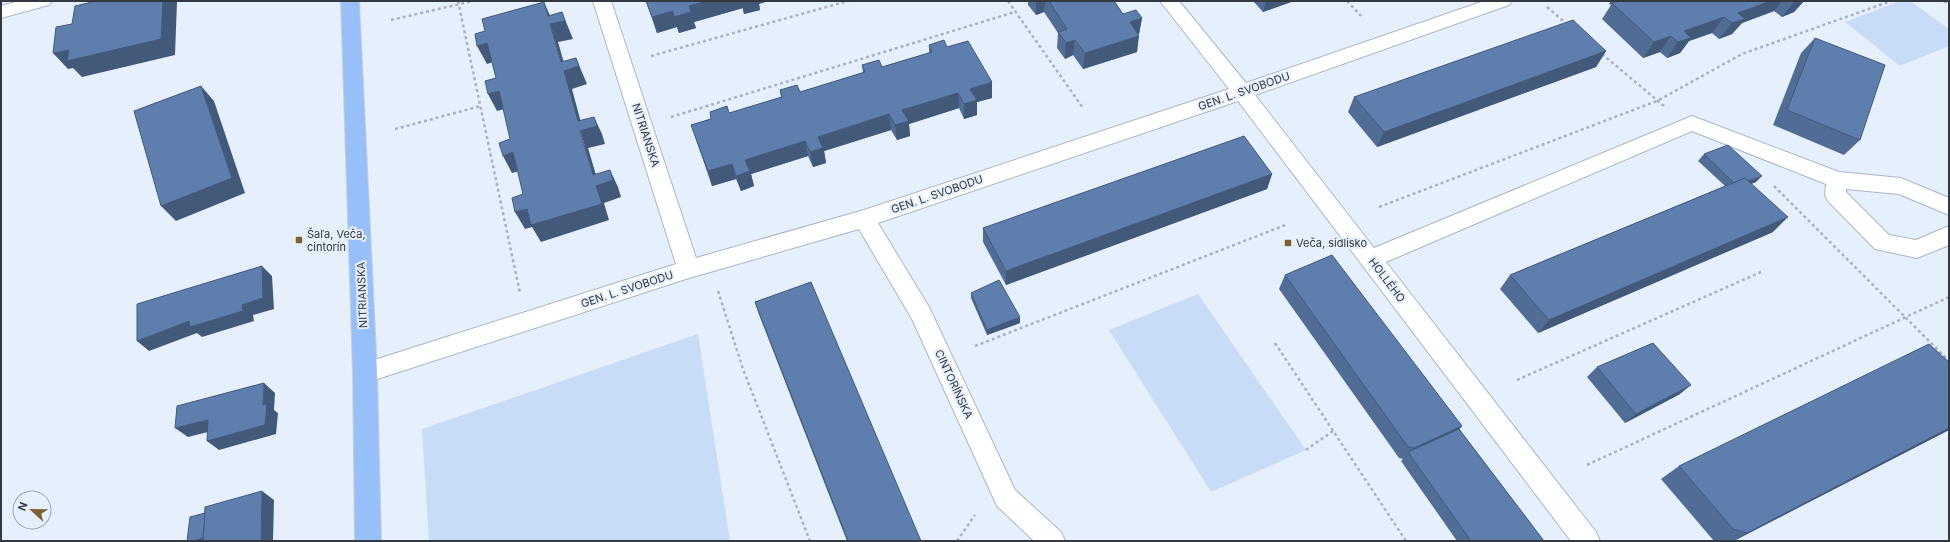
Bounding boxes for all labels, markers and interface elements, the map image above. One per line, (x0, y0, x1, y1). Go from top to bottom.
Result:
street label: GEN. L. SVOBODU (1196, 69, 1292, 113)
street label: NITRIANSKA (629, 101, 663, 169)
street label: GEN. L. SVOBODU (889, 172, 985, 216)
place label: Šaľa, Veča, cintorín (307, 227, 366, 254)
marker: Šaľa, Veča, cintorín (294, 235, 304, 245)
place label: Veča, sídlisko (1296, 236, 1367, 250)
marker: Veča, sídlisko (1283, 238, 1293, 248)
street label: HOLLÉHO (1366, 255, 1408, 305)
street label: NITRIANSKA (354, 261, 370, 328)
street label: GEN. L. SVOBODU (579, 267, 675, 311)
street label: CINTORÍNSKA (932, 347, 976, 421)
north arrow (12, 490, 52, 530)
text: N (15, 500, 31, 513)

